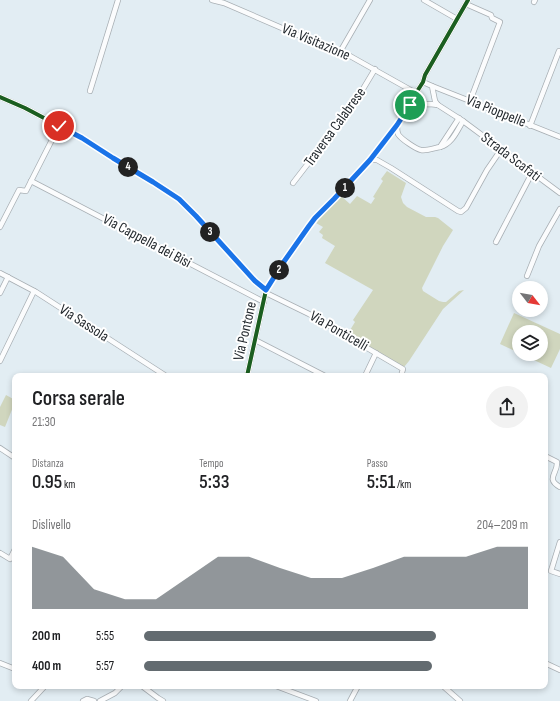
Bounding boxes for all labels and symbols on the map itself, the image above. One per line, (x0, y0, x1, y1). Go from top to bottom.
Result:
street label: Via Visitazione (279, 19, 353, 65)
street label: Traversa Calabrese (300, 84, 370, 170)
pin (393, 88, 427, 122)
street label: Via Pioppelle (463, 90, 529, 132)
pin (42, 109, 76, 143)
street label: Strada Scafati (477, 128, 545, 186)
pin: 4 (118, 157, 138, 177)
pin: 1 (335, 178, 355, 198)
street label: Via Cappella dei Bisi (99, 210, 195, 272)
pin: 3 (200, 222, 220, 242)
pin: 2 (269, 260, 289, 280)
north arrow (512, 281, 548, 317)
street label: Via Sassola (56, 300, 113, 346)
street label: Via Pontone (229, 300, 261, 362)
street label: Via Ponticelli (306, 307, 372, 356)

